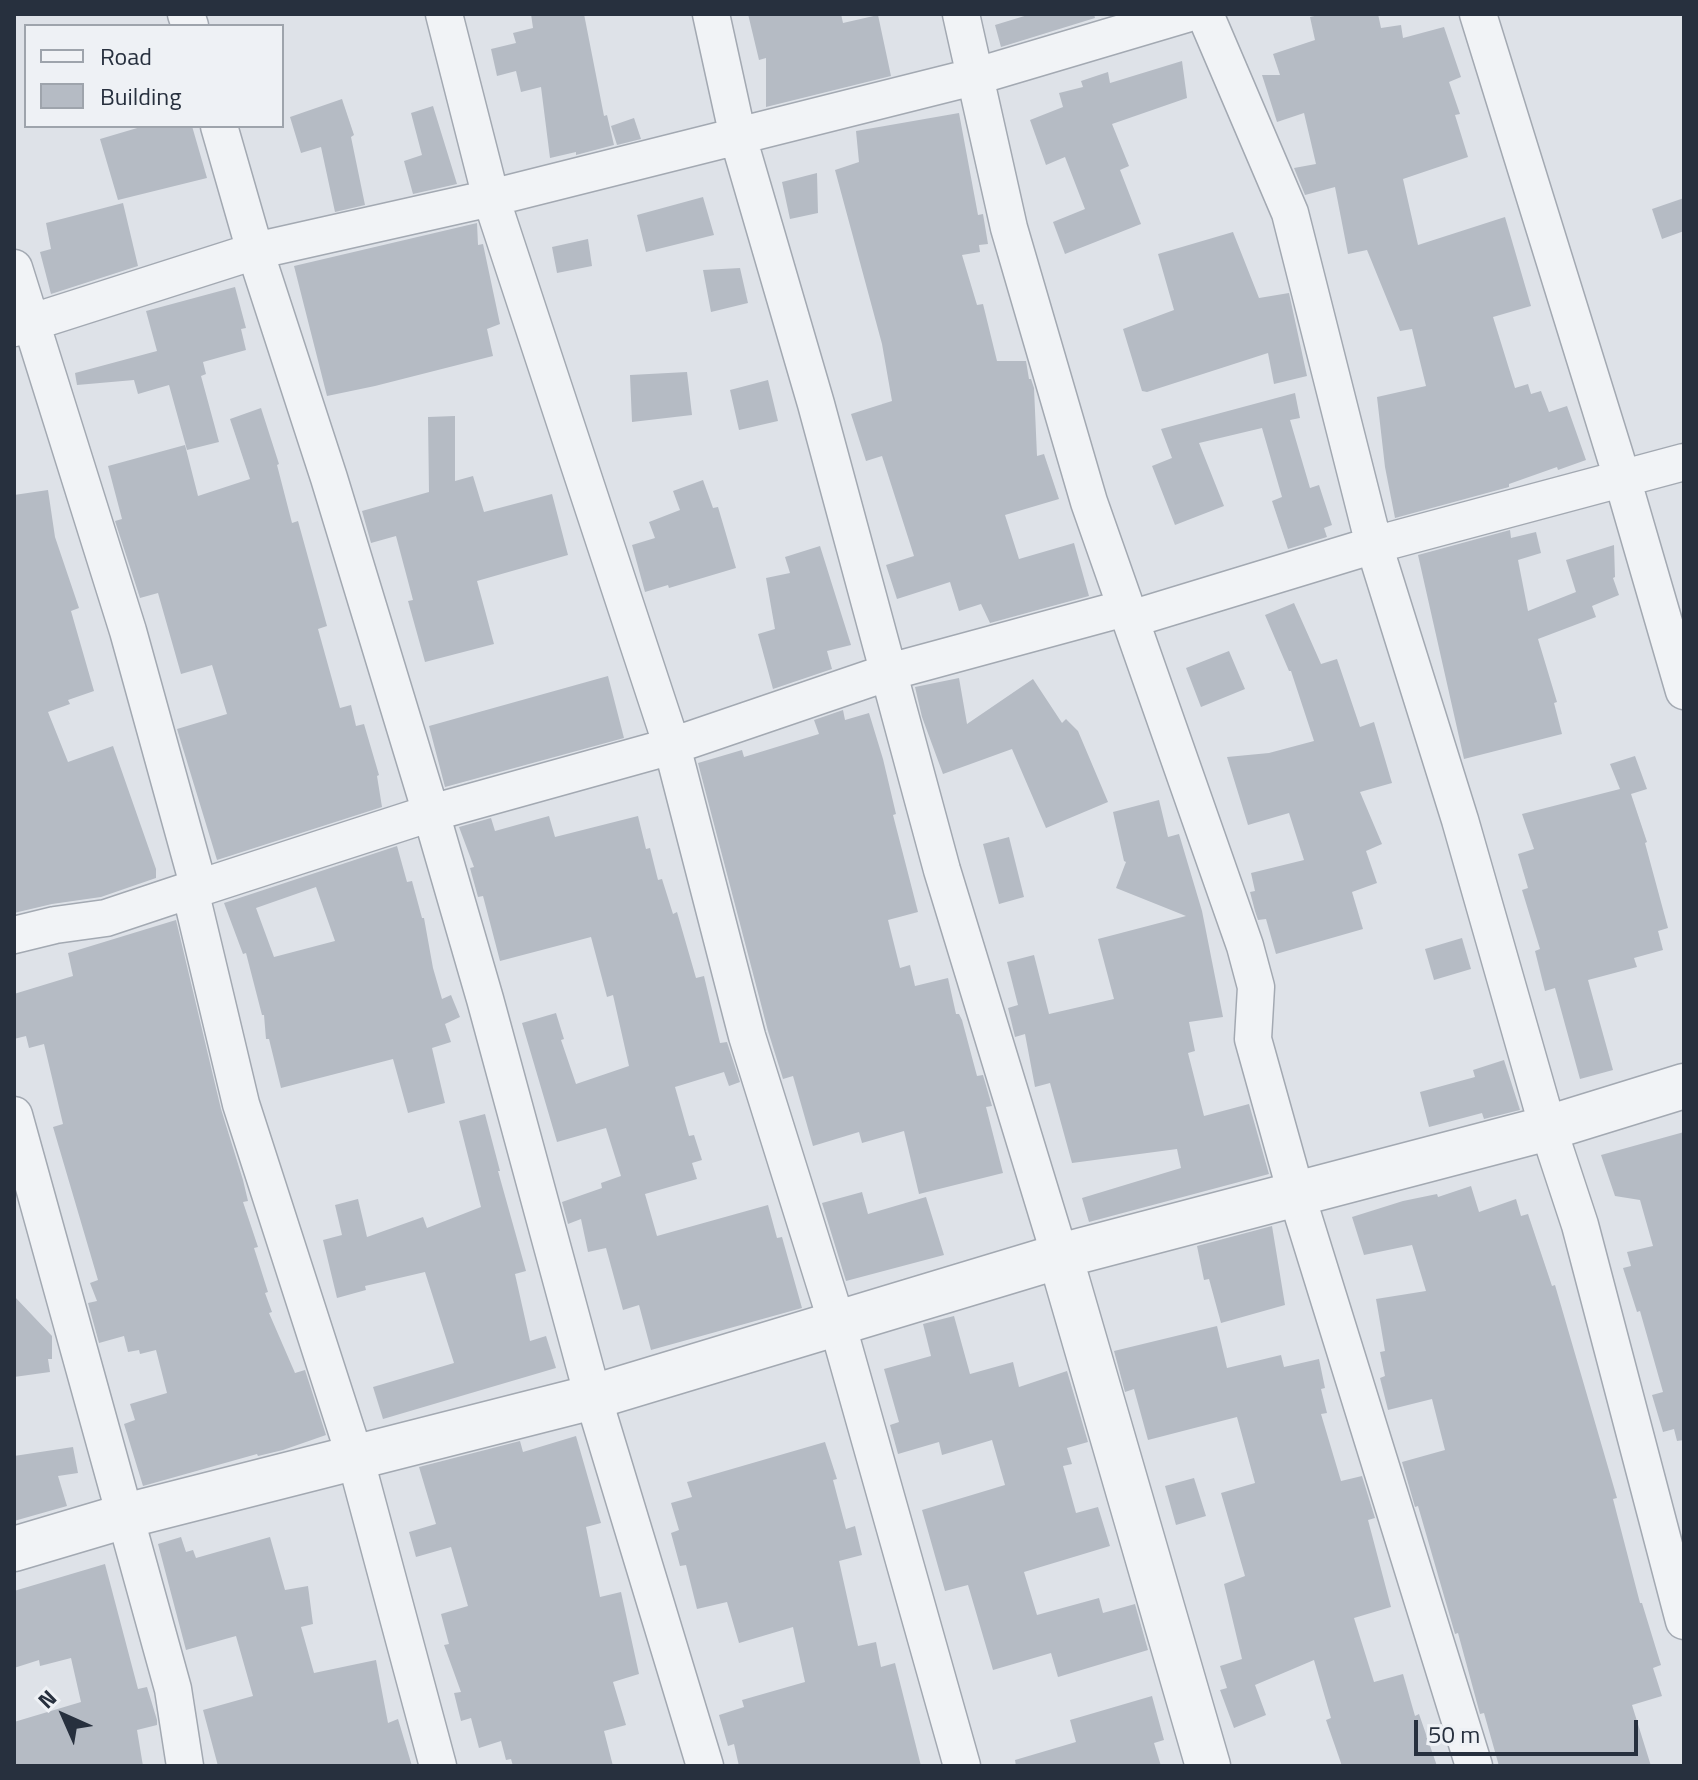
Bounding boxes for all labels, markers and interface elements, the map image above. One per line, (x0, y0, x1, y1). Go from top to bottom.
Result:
legend (24, 24, 284, 128)
text: Road (100, 38, 152, 74)
text: Building (100, 78, 182, 114)
north arrow (24, 1676, 104, 1756)
text: N (30, 1682, 64, 1716)
scale bar (1418, 1704, 1642, 1754)
text: 50 m (1428, 1716, 1480, 1752)

